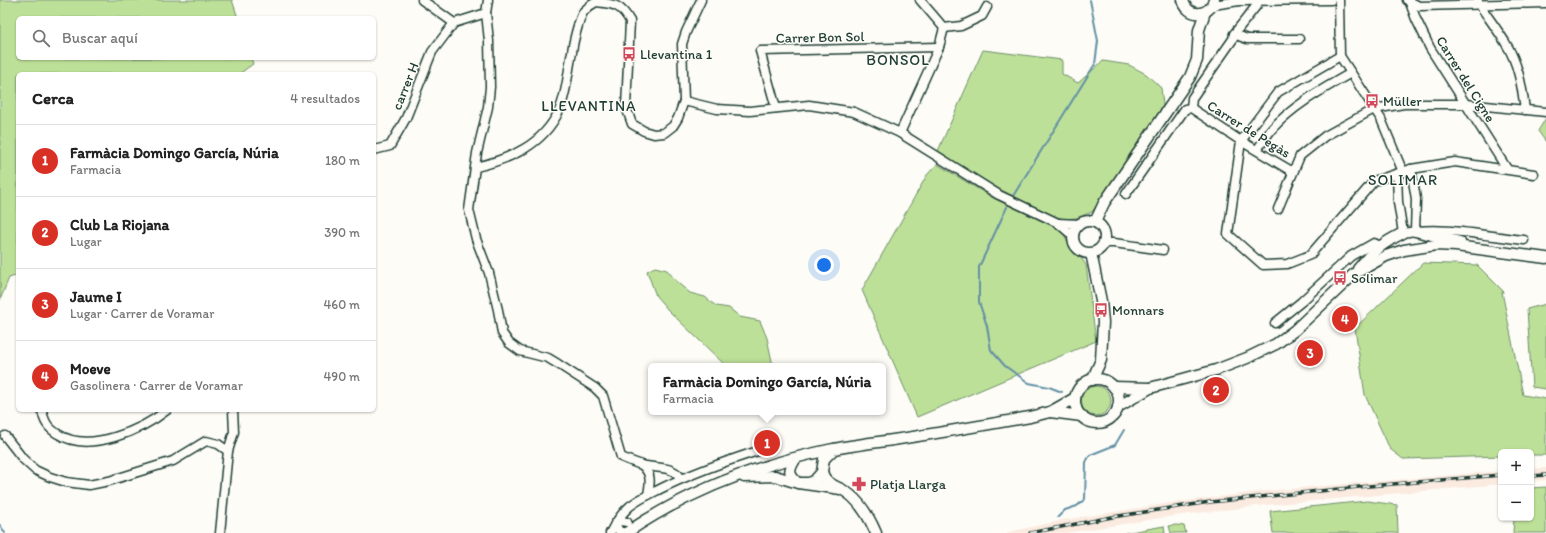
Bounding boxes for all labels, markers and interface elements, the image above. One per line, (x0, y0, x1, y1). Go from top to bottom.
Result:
search box (16, 16, 376, 60)
icon: search (30, 27, 52, 49)
street label: Carrer Bon Sol (776, 28, 865, 47)
text: Buscar aquí (62, 29, 138, 47)
street label: Carrer del Cigne (1432, 33, 1499, 126)
bus stop icon: Llevantina 1 (621, 46, 637, 62)
place label: Llevantina 1 (640, 46, 713, 63)
district label: BONSOL (866, 51, 930, 69)
street label: carrer H (388, 60, 423, 112)
text: Cerca (32, 88, 74, 108)
text: 4 resultados (290, 91, 360, 106)
bus stop icon: Müller (1364, 93, 1380, 109)
place label: Müller (1383, 93, 1422, 110)
district label: LLEVANTINA (541, 97, 637, 115)
street label: Carrer de Pegàs (1204, 97, 1294, 162)
text: Farmàcia Domingo García, Núria (70, 144, 279, 162)
text: 1 (42, 153, 48, 168)
text: 180 m (325, 153, 360, 168)
text: Farmacia (70, 162, 121, 177)
district label: SOLIMAR (1368, 171, 1438, 189)
text: Club La Riojana (70, 216, 169, 234)
text: 2 (42, 225, 48, 240)
text: 390 m (324, 225, 360, 240)
text: Lugar (70, 234, 102, 249)
your location (814, 255, 834, 275)
bus stop icon: Solimar (1332, 270, 1348, 286)
place label: Solimar (1351, 270, 1398, 287)
text: Jaume I (70, 288, 122, 306)
text: 3 (41, 297, 49, 312)
text: 460 m (323, 297, 360, 312)
bus stop icon: Monnars (1093, 302, 1109, 318)
place label: Monnars (1112, 302, 1164, 319)
pin: 4 (1332, 304, 1358, 334)
text: Lugar · Carrer de Voramar (70, 306, 214, 321)
pin: 3 (1297, 338, 1323, 368)
text: Moeve (70, 360, 111, 378)
popup (648, 363, 886, 415)
text: 4 (41, 369, 49, 384)
text: 490 m (324, 369, 360, 384)
text: Farmàcia Domingo García, Núria (663, 373, 871, 391)
pin: 2 (1203, 375, 1229, 405)
text: Gasolinera · Carrer de Voramar (70, 378, 243, 393)
text: Farmacia (663, 391, 714, 406)
pin: 1 (754, 428, 780, 458)
map controls (1498, 449, 1534, 521)
button: + (1498, 449, 1534, 485)
pharmacy icon: Platja Llarga (851, 476, 867, 492)
place label: Platja Llarga (870, 476, 947, 493)
button: − (1498, 485, 1534, 521)

